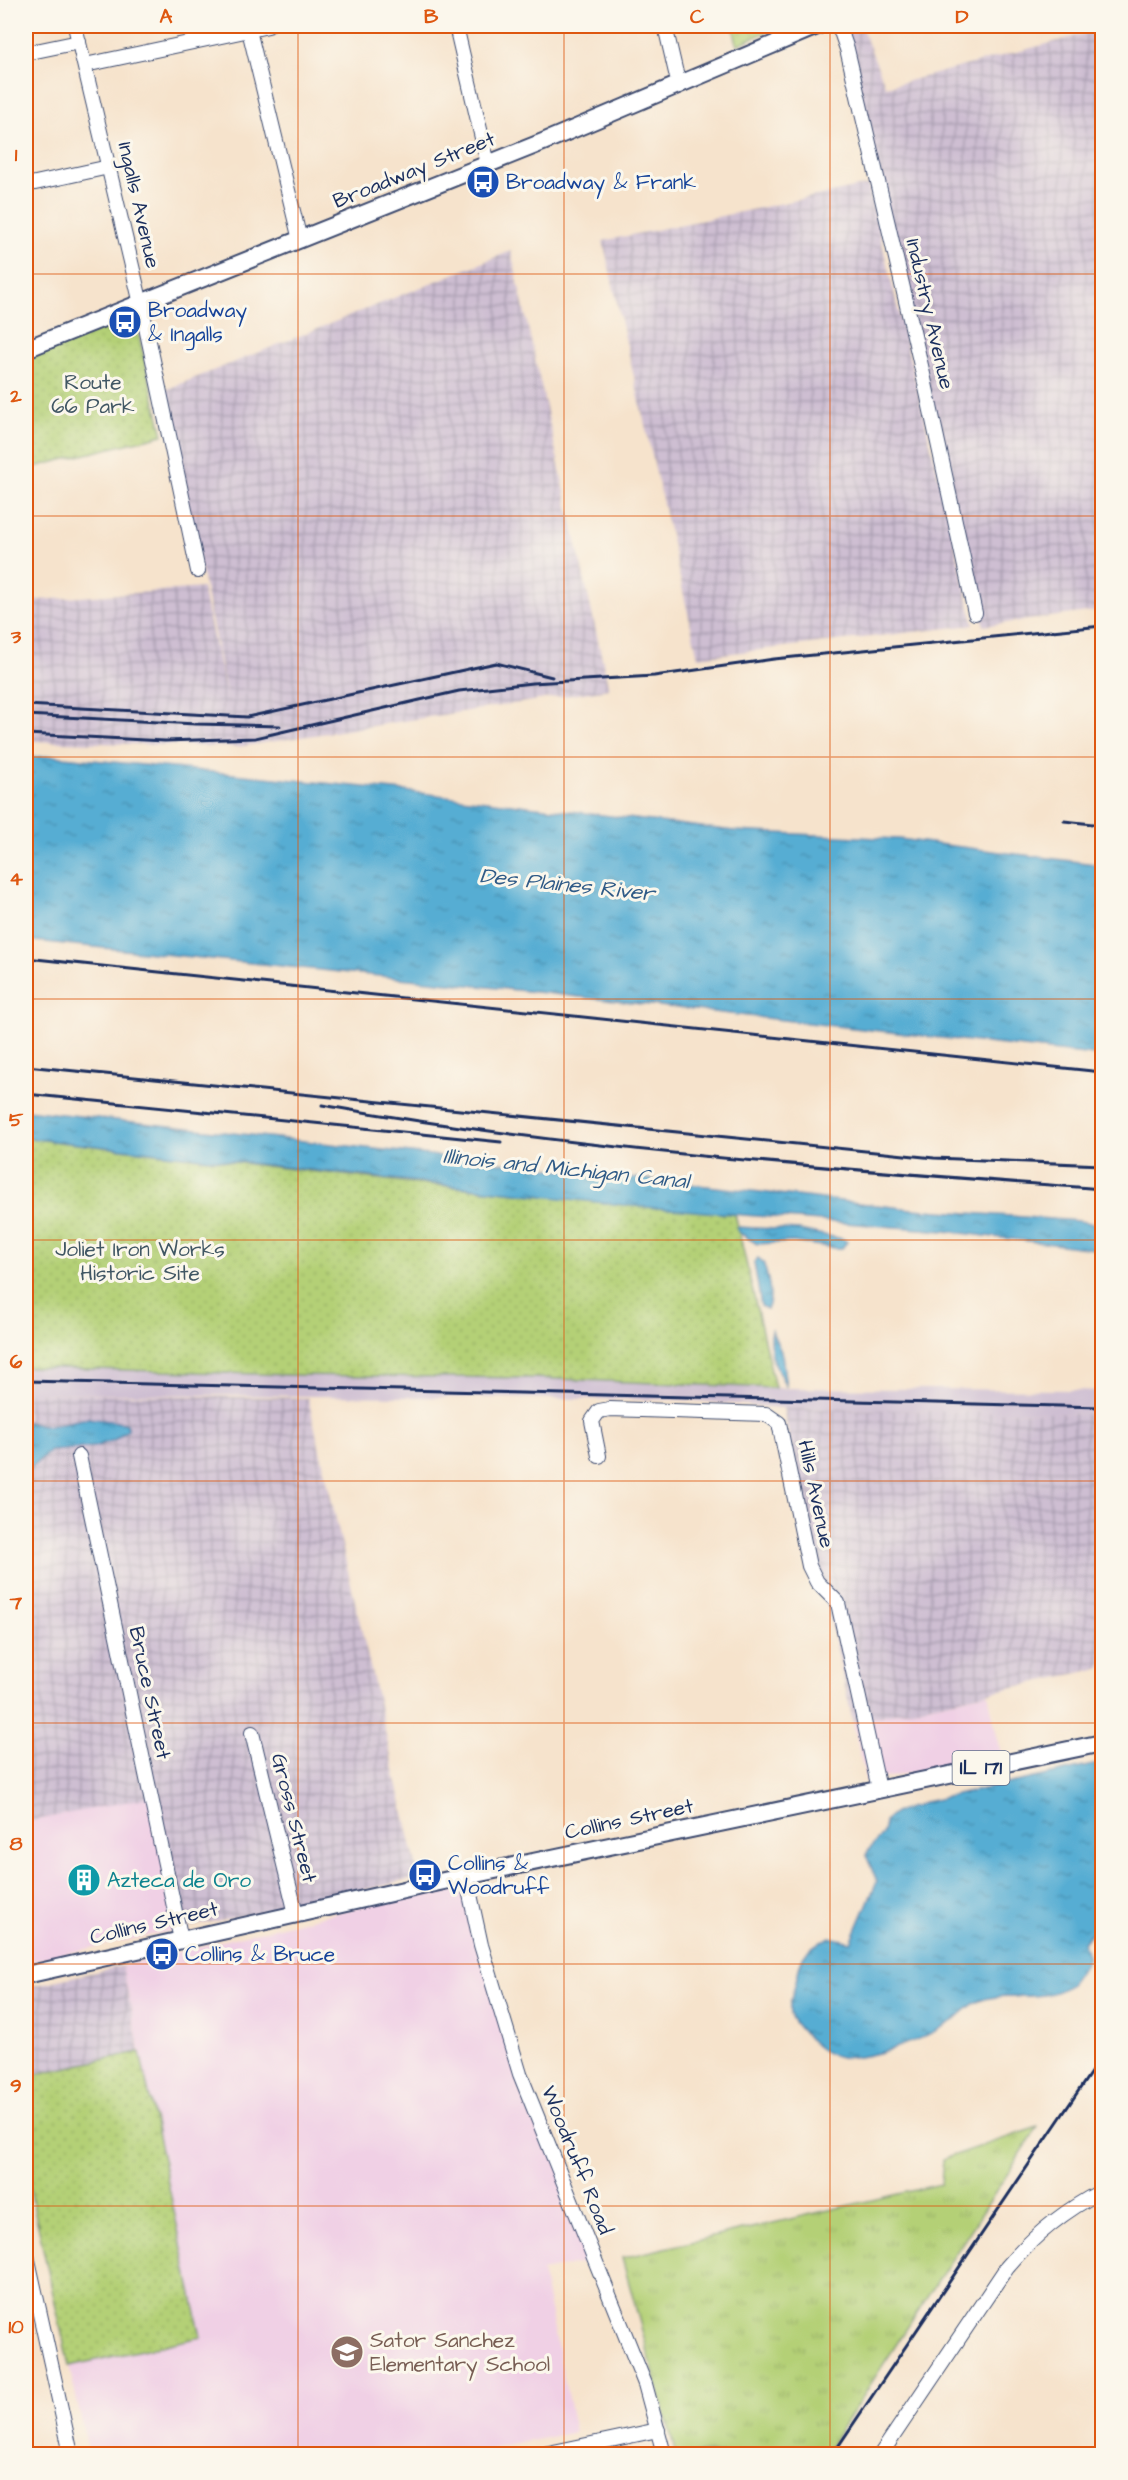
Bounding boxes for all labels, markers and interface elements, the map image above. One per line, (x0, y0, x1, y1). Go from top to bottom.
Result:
text: A (160, 3, 173, 31)
text: B (424, 3, 439, 31)
text: C (690, 3, 705, 31)
text: D (956, 3, 969, 31)
street label: Broadway Street (329, 124, 500, 218)
street label: Ingalls Avenue (108, 139, 168, 272)
text: 1 (15, 141, 18, 169)
bus stop icon: Broadway & Frank (465, 164, 501, 200)
place label: Broadway & Frank (506, 168, 696, 199)
street label: Industry Avenue (897, 236, 961, 393)
place label: Broadway & Ingalls (148, 296, 247, 351)
bus stop icon: Broadway & Ingalls (107, 304, 143, 340)
park label: Route 66 Park (51, 368, 135, 421)
text: 2 (9, 382, 22, 410)
text: 3 (10, 623, 22, 651)
water label: Des Plaines River (478, 860, 659, 910)
text: 4 (9, 865, 23, 893)
text: 5 (9, 1106, 24, 1134)
water label: Illinois and Michigan Canal (442, 1141, 693, 1199)
park label: Joliet Iron Works Historic Site (55, 1235, 225, 1288)
text: 6 (10, 1348, 23, 1376)
street label: Hills Avenue (790, 1437, 842, 1551)
text: 7 (9, 1589, 23, 1617)
street label: Bruce Street (122, 1624, 178, 1763)
street label: Gross Street (264, 1750, 324, 1886)
road number: IL 171 (952, 1751, 1010, 1785)
street label: Collins Street (562, 1791, 696, 1847)
text: 8 (10, 1830, 23, 1858)
place label: Collins & Woodruff (448, 1849, 550, 1902)
bus stop icon: Collins & Woodruff (407, 1857, 443, 1893)
building icon: Azteca de Oro (66, 1862, 102, 1898)
place label: Azteca de Oro (107, 1866, 251, 1895)
street label: Collins Street (87, 1894, 221, 1952)
bus stop icon: Collins & Bruce (144, 1936, 180, 1972)
place label: Collins & Bruce (185, 1940, 335, 1969)
text: 9 (10, 2072, 22, 2100)
street label: Woodruff Road (534, 2081, 620, 2239)
text: 10 (8, 2313, 24, 2341)
place label: Sator Sanchez Elementary School (370, 2326, 550, 2381)
school or university icon: Sator Sanchez Elementary School (329, 2334, 365, 2370)

